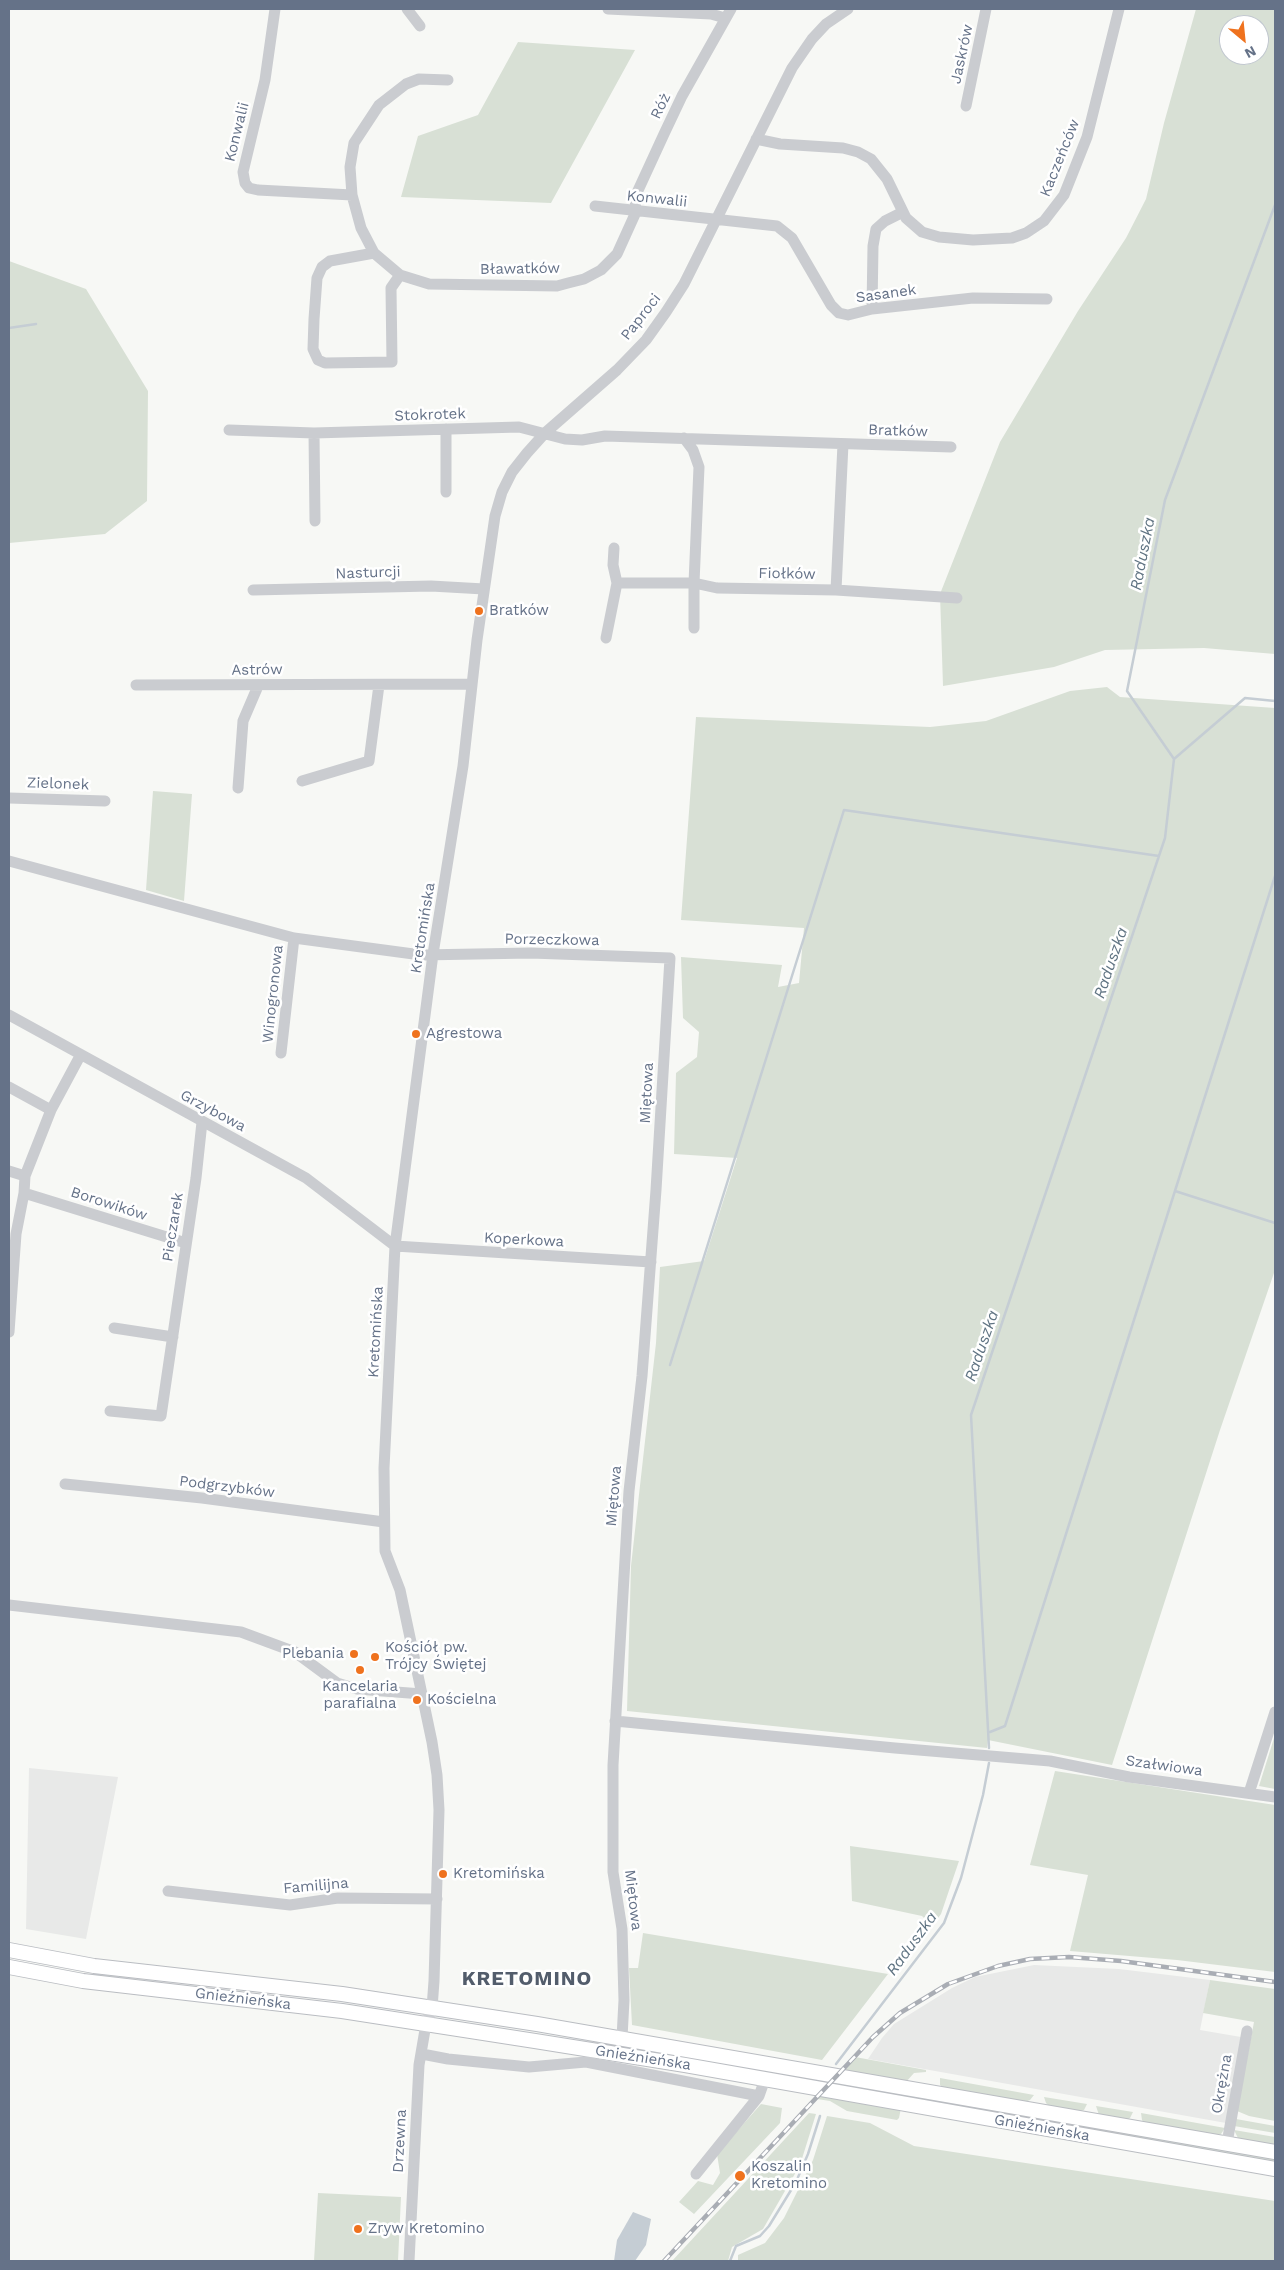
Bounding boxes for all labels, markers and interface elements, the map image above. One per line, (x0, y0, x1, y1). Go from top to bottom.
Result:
north arrow (1219, 15, 1269, 65)
street label: Jaskrów (947, 23, 977, 85)
text: N (1242, 43, 1259, 62)
street label: Róż (647, 90, 675, 122)
street label: Konwalii (221, 100, 253, 164)
street label: Kaczeńców (1036, 117, 1084, 199)
street label: Konwalii (626, 187, 688, 211)
street label: Bławatków (480, 259, 560, 279)
street label: Sasanek (855, 281, 917, 307)
street label: Paproci (617, 290, 665, 344)
street label: Stokrotek (394, 405, 466, 425)
street label: Bratków (868, 421, 928, 441)
water label: Raduszka (1127, 516, 1159, 592)
street label: Nasturcji (335, 563, 401, 583)
street label: Fiołków (758, 565, 816, 583)
place label: Bratków (489, 602, 549, 620)
marker: Bratków (473, 605, 485, 617)
street label: Astrów (231, 661, 283, 679)
street label: Zielonek (27, 774, 89, 794)
street label: Kretomińska (407, 881, 439, 975)
water label: Raduszka (1090, 925, 1132, 1001)
street label: Porzeczkowa (504, 930, 600, 950)
street label: Winogronowa (259, 944, 287, 1044)
place label: Agrestowa (426, 1025, 502, 1043)
marker: Agrestowa (410, 1028, 422, 1040)
street label: Miętowa (636, 1062, 658, 1124)
street label: Grzybowa (177, 1086, 249, 1136)
street label: Borowików (68, 1183, 150, 1225)
street label: Pieczarek (159, 1191, 187, 1263)
street label: Koperkowa (483, 1229, 565, 1251)
street label: Kretomińska (365, 1286, 387, 1378)
water label: Raduszka (961, 1308, 1003, 1384)
street label: Miętowa (602, 1465, 626, 1527)
street label: Podgrzybków (178, 1472, 276, 1502)
place label: Kościół pw. Trójcy Świętej (385, 1639, 486, 1674)
place label: Plebania (282, 1645, 344, 1663)
marker: Plebania (348, 1648, 360, 1660)
marker: Kościół pw. Trójcy Świętej (369, 1651, 381, 1663)
marker: Kancelaria parafialna (354, 1664, 366, 1676)
place label: Kancelaria parafialna (322, 1678, 398, 1713)
place label: Kościelna (427, 1691, 497, 1709)
marker: Kościelna (411, 1694, 423, 1706)
street label: Szałwiowa (1124, 1752, 1204, 1780)
place label: Kretomińska (453, 1865, 545, 1883)
marker: Kretomińska (437, 1868, 449, 1880)
street label: Miętowa (620, 1869, 646, 1931)
street label: Familijna (283, 1874, 349, 1898)
water label: Raduszka (883, 1909, 941, 1979)
district label: KRETOMINO (461, 1967, 593, 1991)
street label: Gnieźnieńska (194, 1984, 292, 2014)
street label: Gnieźnieńska (594, 2042, 692, 2074)
street label: Okrężna (1208, 2053, 1236, 2115)
street label: Drzewna (389, 2109, 411, 2173)
street label: Gnieźnieńska (993, 2111, 1091, 2145)
place label: Koszalin Kretomino (751, 2158, 827, 2193)
marker: Koszalin Kretomino (733, 2169, 747, 2183)
place label: Zryw Kretomino (368, 2220, 485, 2238)
marker: Zryw Kretomino (352, 2223, 364, 2235)

